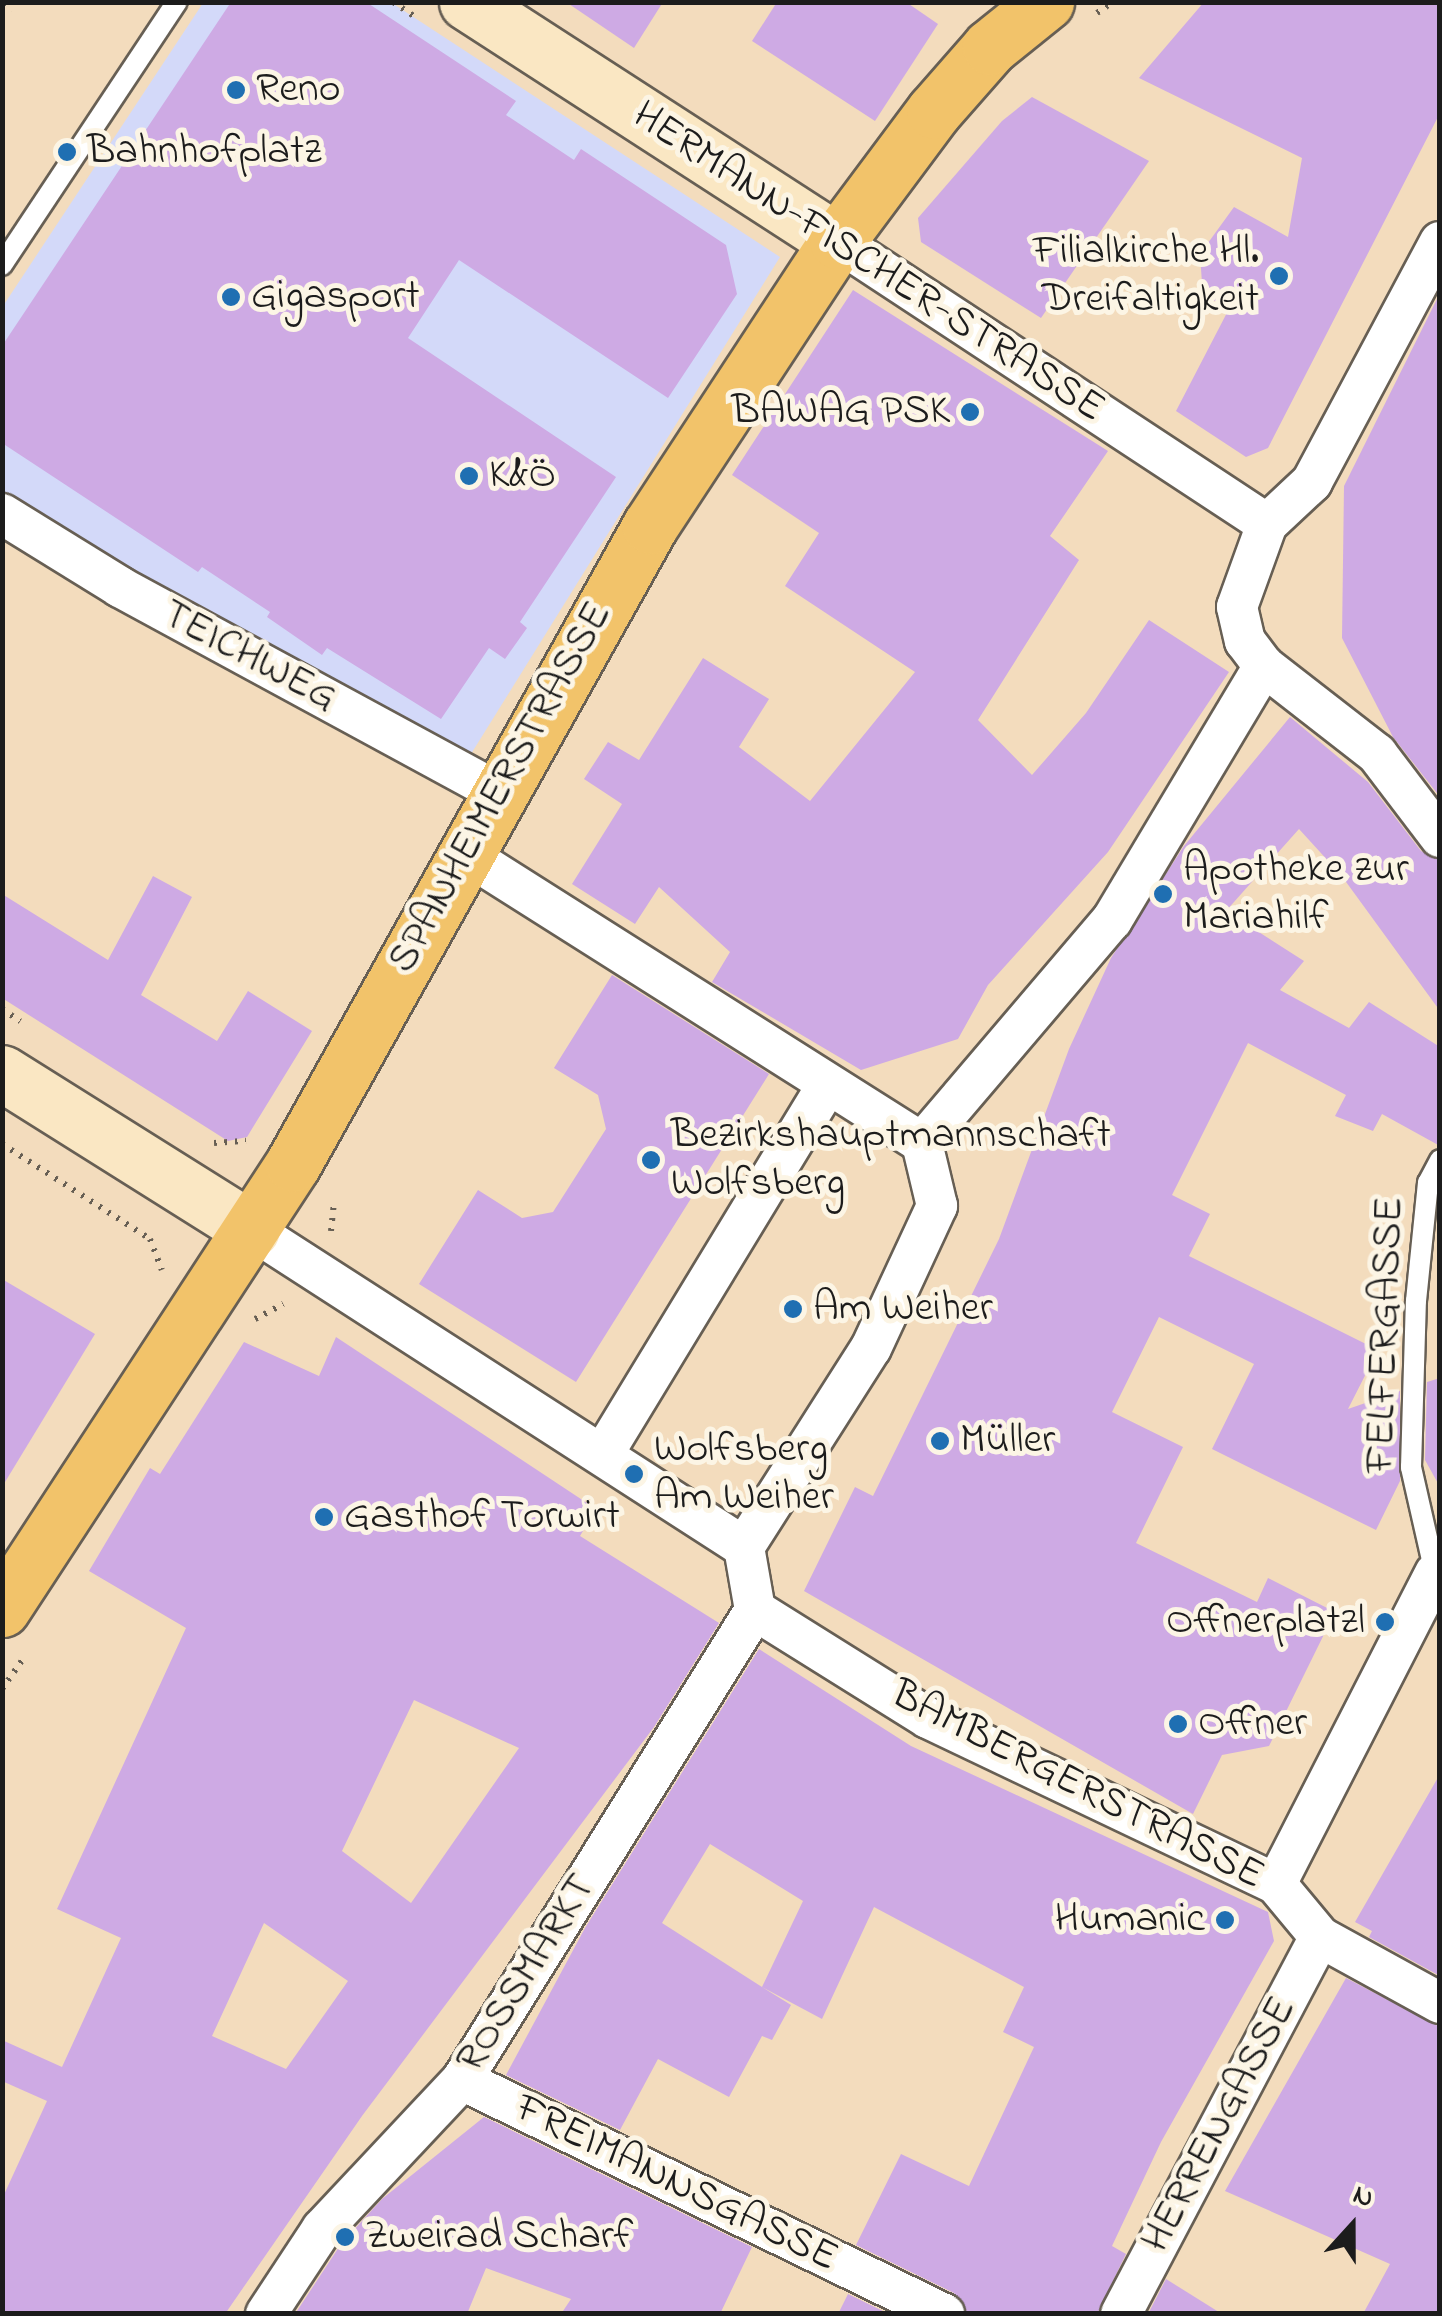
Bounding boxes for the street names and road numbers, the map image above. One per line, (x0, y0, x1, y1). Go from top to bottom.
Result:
street label: HERMANN-FISCHER-STRASSE (623, 91, 1113, 435)
street label: TEICHWEG (153, 590, 345, 724)
street label: SPANHEIMERSTRASSE (378, 594, 624, 982)
street label: FELFERGASSE (1356, 1196, 1416, 1474)
street label: BAMBERGERSTRASSE (882, 1670, 1272, 1902)
street label: ROSSMARKT (446, 1866, 608, 2082)
street label: HERRENGASSE (1132, 1989, 1308, 2261)
street label: FREIMANNSGASSE (507, 2084, 845, 2284)

